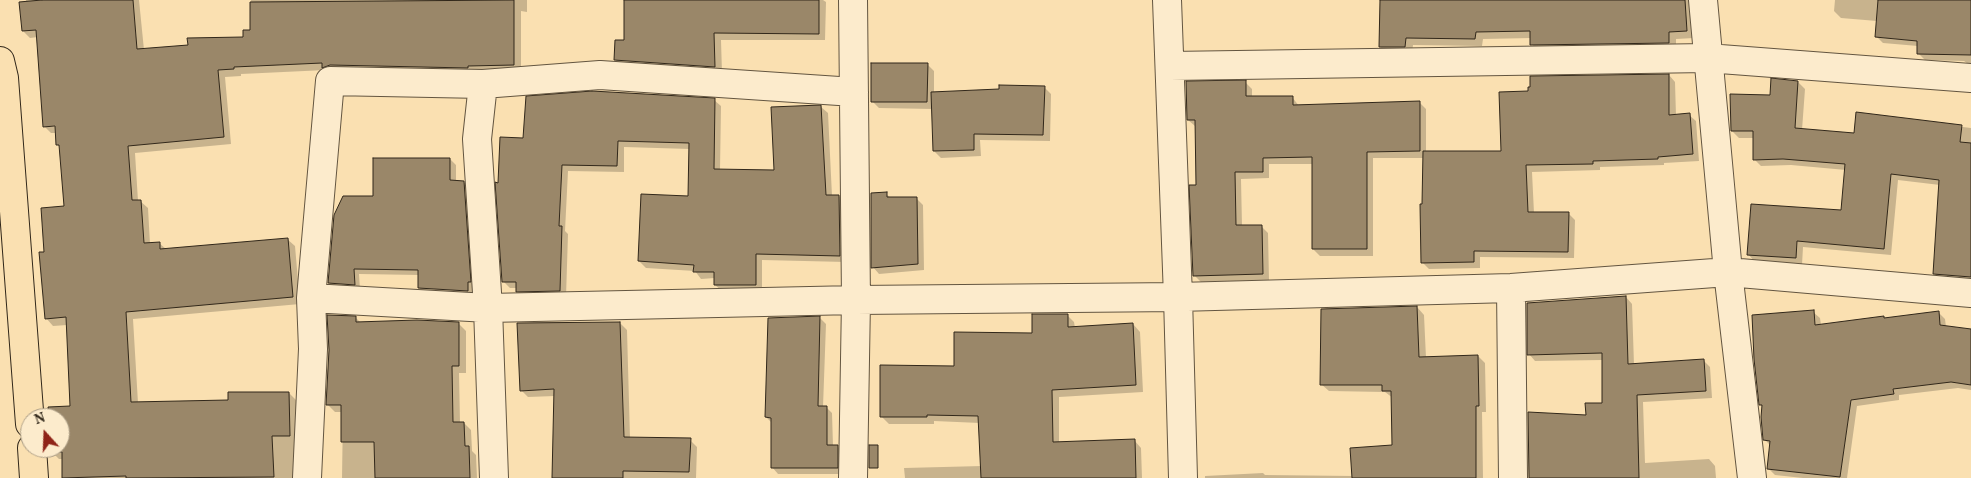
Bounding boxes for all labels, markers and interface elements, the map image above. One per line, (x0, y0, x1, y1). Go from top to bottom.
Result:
north arrow (20, 408, 70, 458)
text: N (32, 409, 48, 430)

